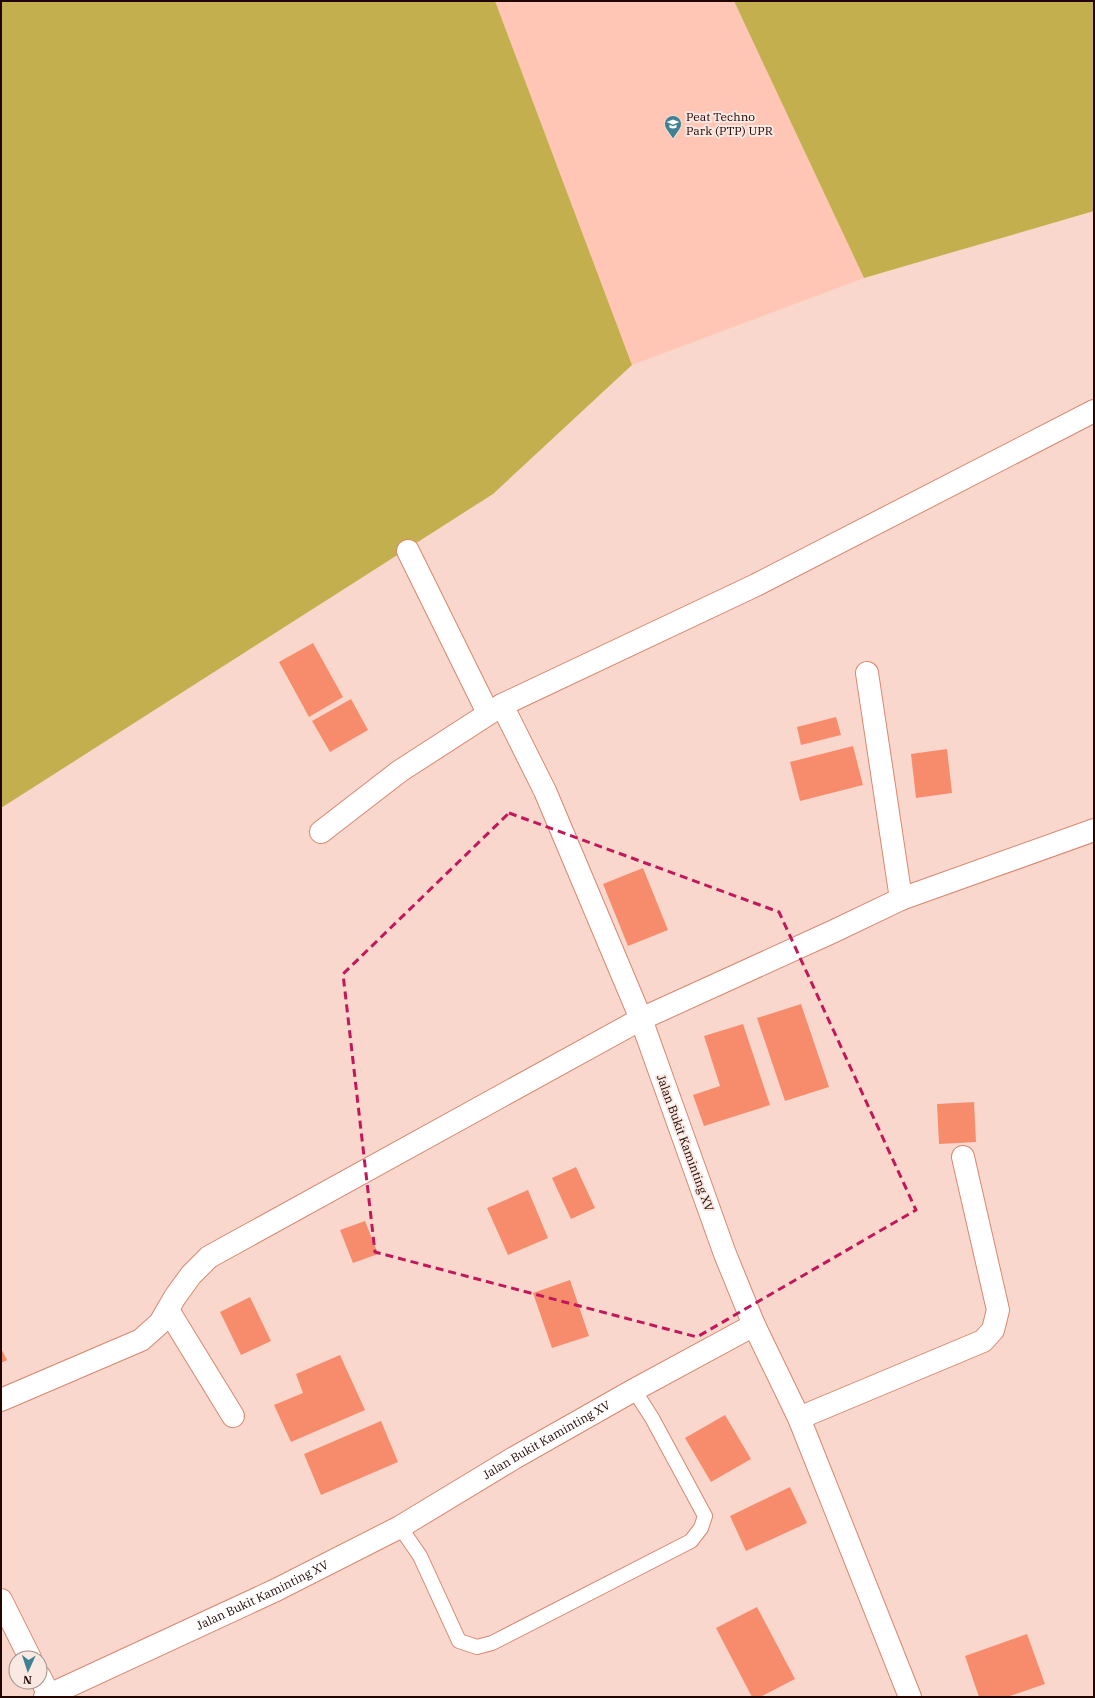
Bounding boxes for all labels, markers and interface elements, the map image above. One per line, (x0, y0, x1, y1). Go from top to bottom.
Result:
place label: Peat Techno Park (PTP) UPR (686, 109, 773, 138)
school or university icon: Peat Techno Park (PTP) UPR (663, 114, 683, 139)
street label: Jalan Bukit Kaminting XV (654, 1072, 717, 1213)
street label: Jalan Bukit Kaminting XV (480, 1397, 613, 1482)
street label: Jalan Bukit Kaminting XV (194, 1557, 331, 1633)
north arrow (8, 1650, 48, 1690)
text: N (22, 1673, 32, 1687)

